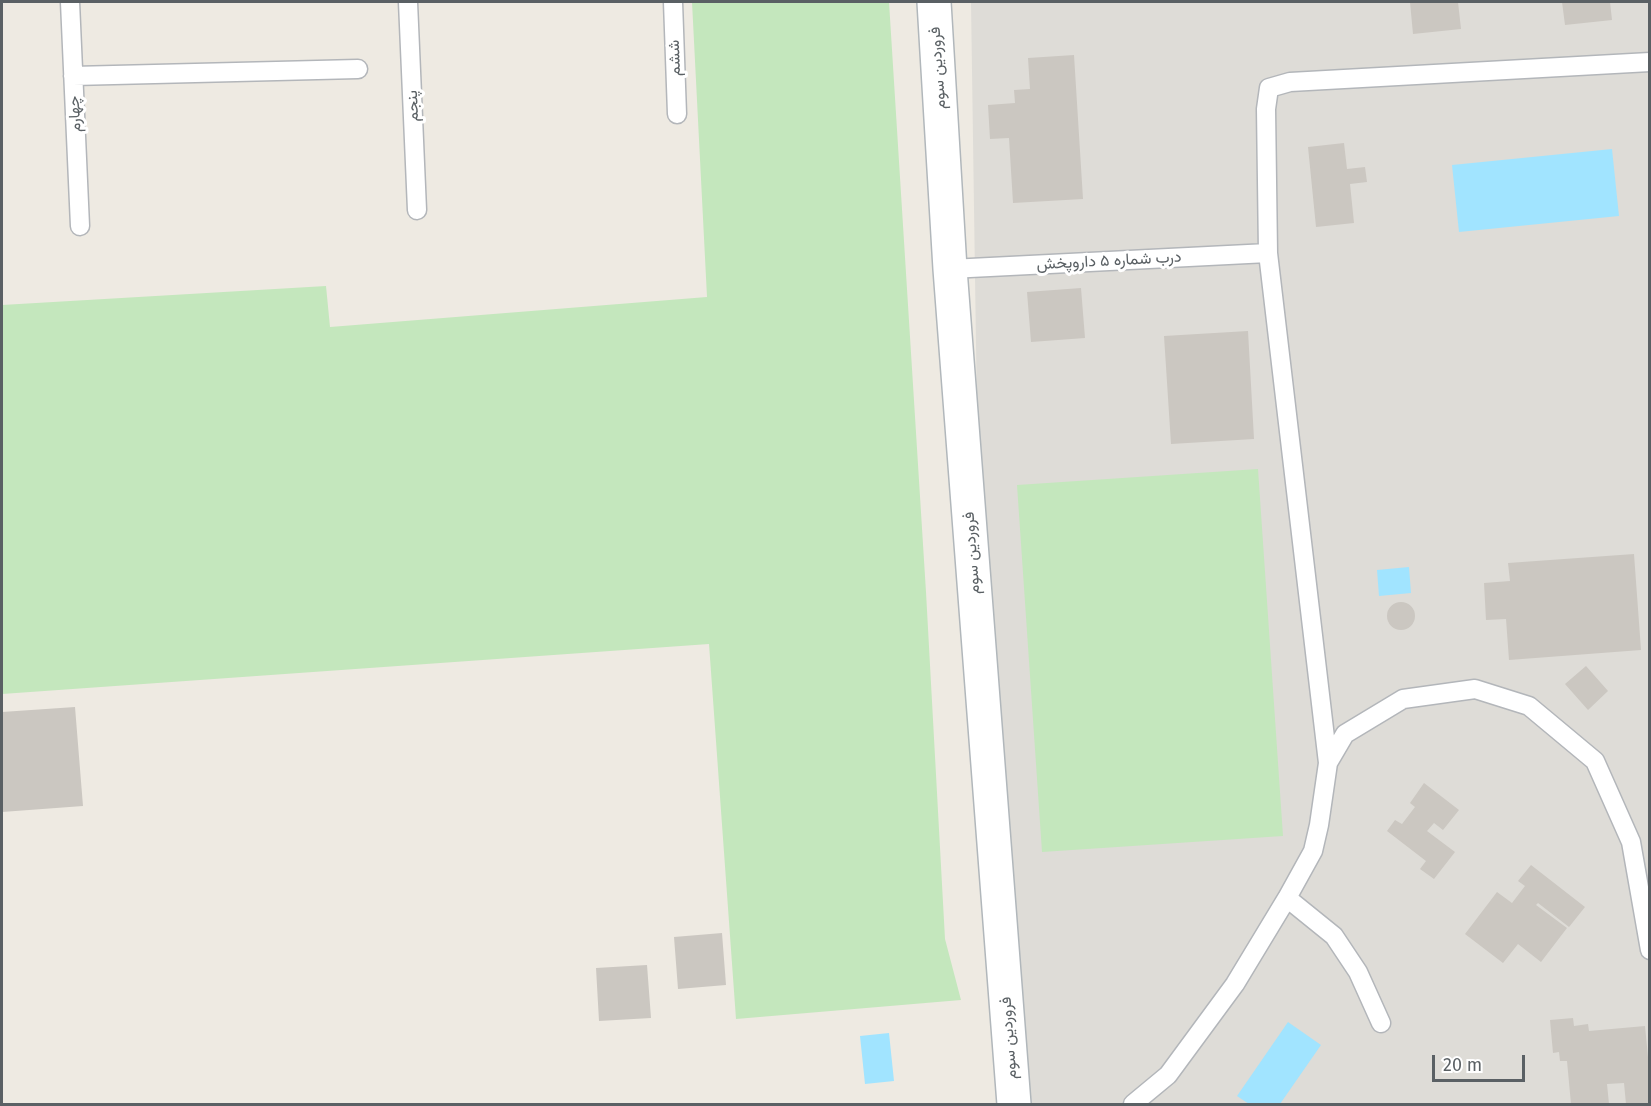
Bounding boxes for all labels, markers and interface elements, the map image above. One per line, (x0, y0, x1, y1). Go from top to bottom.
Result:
street label: فروردین سوم (926, 26, 950, 110)
street label: ششم (665, 40, 685, 76)
street label: پنجم (403, 90, 423, 122)
street label: چهارم (64, 95, 86, 133)
street label: درب شماره ۵ داروپخش (1036, 248, 1182, 274)
street label: فروردین سوم (960, 511, 984, 595)
street label: فروردین سوم (997, 996, 1021, 1080)
scale bar (1435, 1043, 1528, 1081)
text: 20 m (1443, 1054, 1482, 1076)

